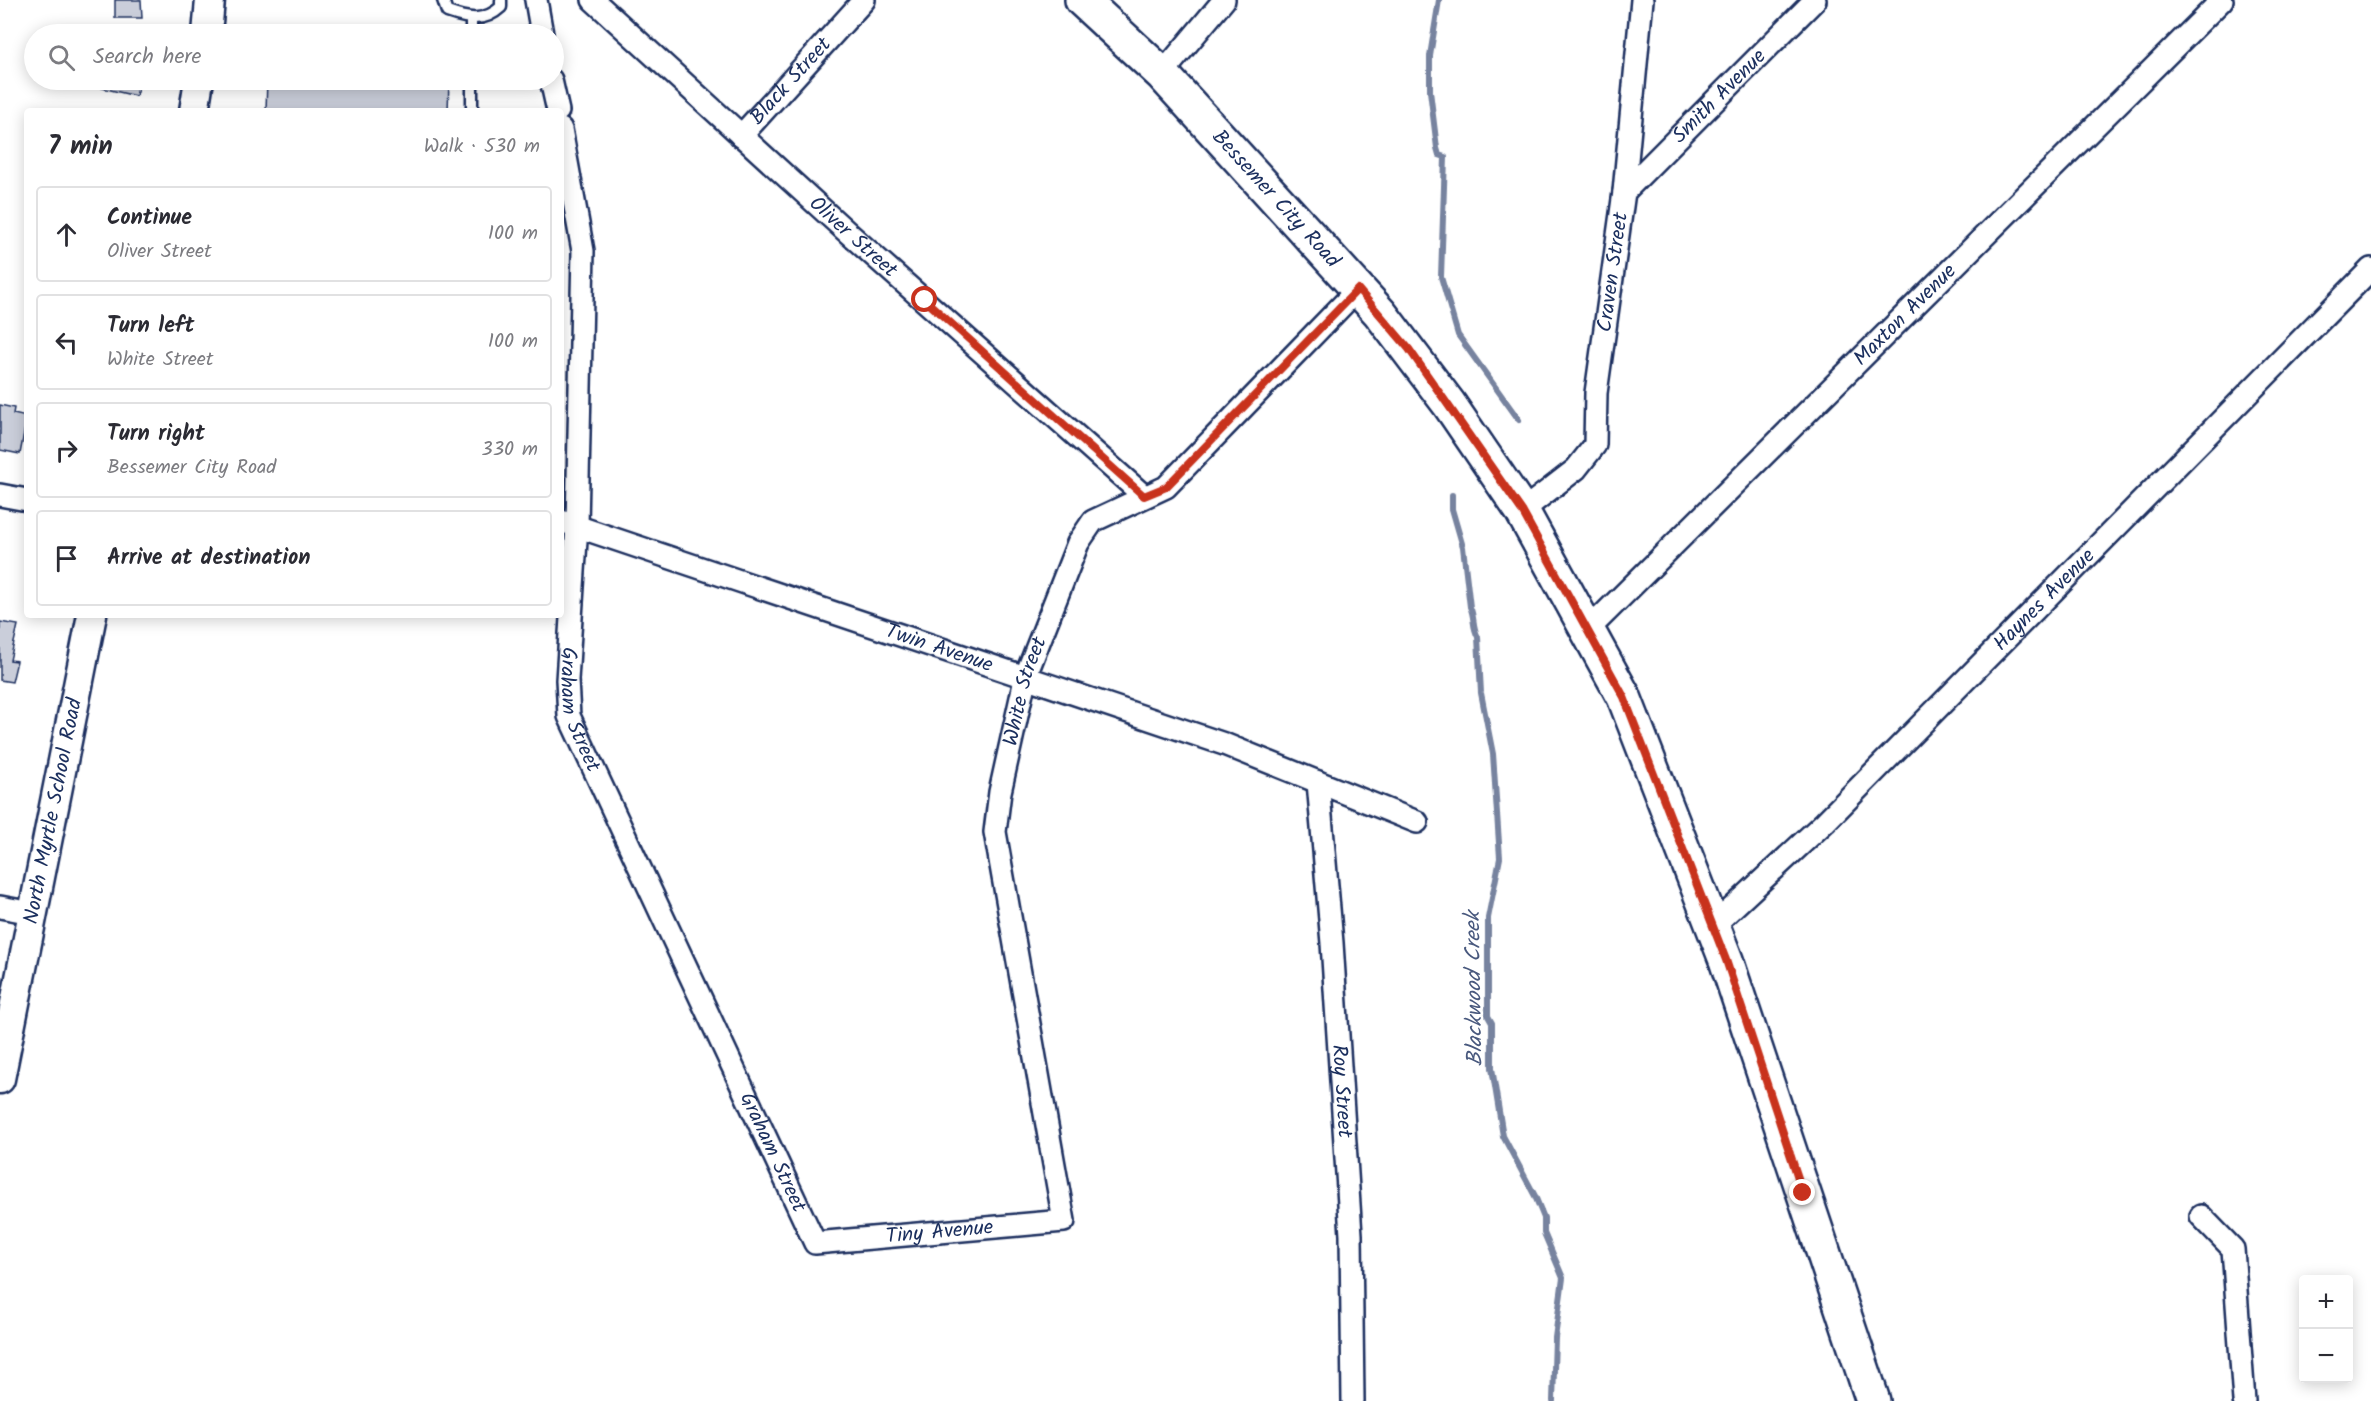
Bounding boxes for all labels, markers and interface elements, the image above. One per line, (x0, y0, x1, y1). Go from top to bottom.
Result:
search box (24, 24, 564, 90)
street label: Black Street (742, 29, 840, 133)
text: Search here (93, 40, 201, 75)
icon: search (45, 41, 78, 74)
street label: Smith Avenue (1664, 41, 1775, 151)
street label: Bessemer City Road (1204, 122, 1348, 276)
text: 7 min (48, 126, 113, 168)
text: Walk · 530 m (424, 131, 540, 163)
street label: Oliver Street (801, 188, 906, 287)
text: Continue (107, 201, 192, 236)
street label: Craven Street (1588, 209, 1638, 334)
icon: ahead (50, 218, 83, 251)
text: 100 m (488, 218, 538, 250)
text: Oliver Street (107, 236, 212, 268)
street label: Maxton Avenue (1846, 255, 1965, 374)
route start (911, 286, 937, 312)
text: Turn left (107, 309, 194, 344)
icon: left (50, 326, 83, 359)
text: 100 m (488, 326, 538, 358)
text: White Street (107, 344, 214, 376)
text: Turn right (107, 417, 205, 452)
icon: right (50, 434, 83, 467)
text: 330 m (481, 434, 538, 466)
text: Bessemer City Road (107, 452, 276, 484)
street label: Haynes Avenue (1986, 540, 2103, 659)
text: Arrive at destination (107, 541, 310, 576)
icon: arrive (50, 542, 83, 575)
street label: Twin Avenue (881, 615, 998, 682)
street label: White Street (994, 631, 1056, 749)
street label: Graham Street (550, 646, 610, 778)
street label: North Myrtle School Road (15, 695, 92, 927)
water label: Blackwood Creek (1456, 908, 1494, 1067)
street label: Roy Street (1322, 1043, 1361, 1140)
street label: Graham Street (730, 1087, 815, 1219)
route end (1789, 1179, 1815, 1205)
street label: Tiny Avenue (884, 1211, 995, 1253)
map controls (2299, 1275, 2353, 1383)
button: + (2299, 1275, 2353, 1329)
button: − (2299, 1329, 2353, 1383)

